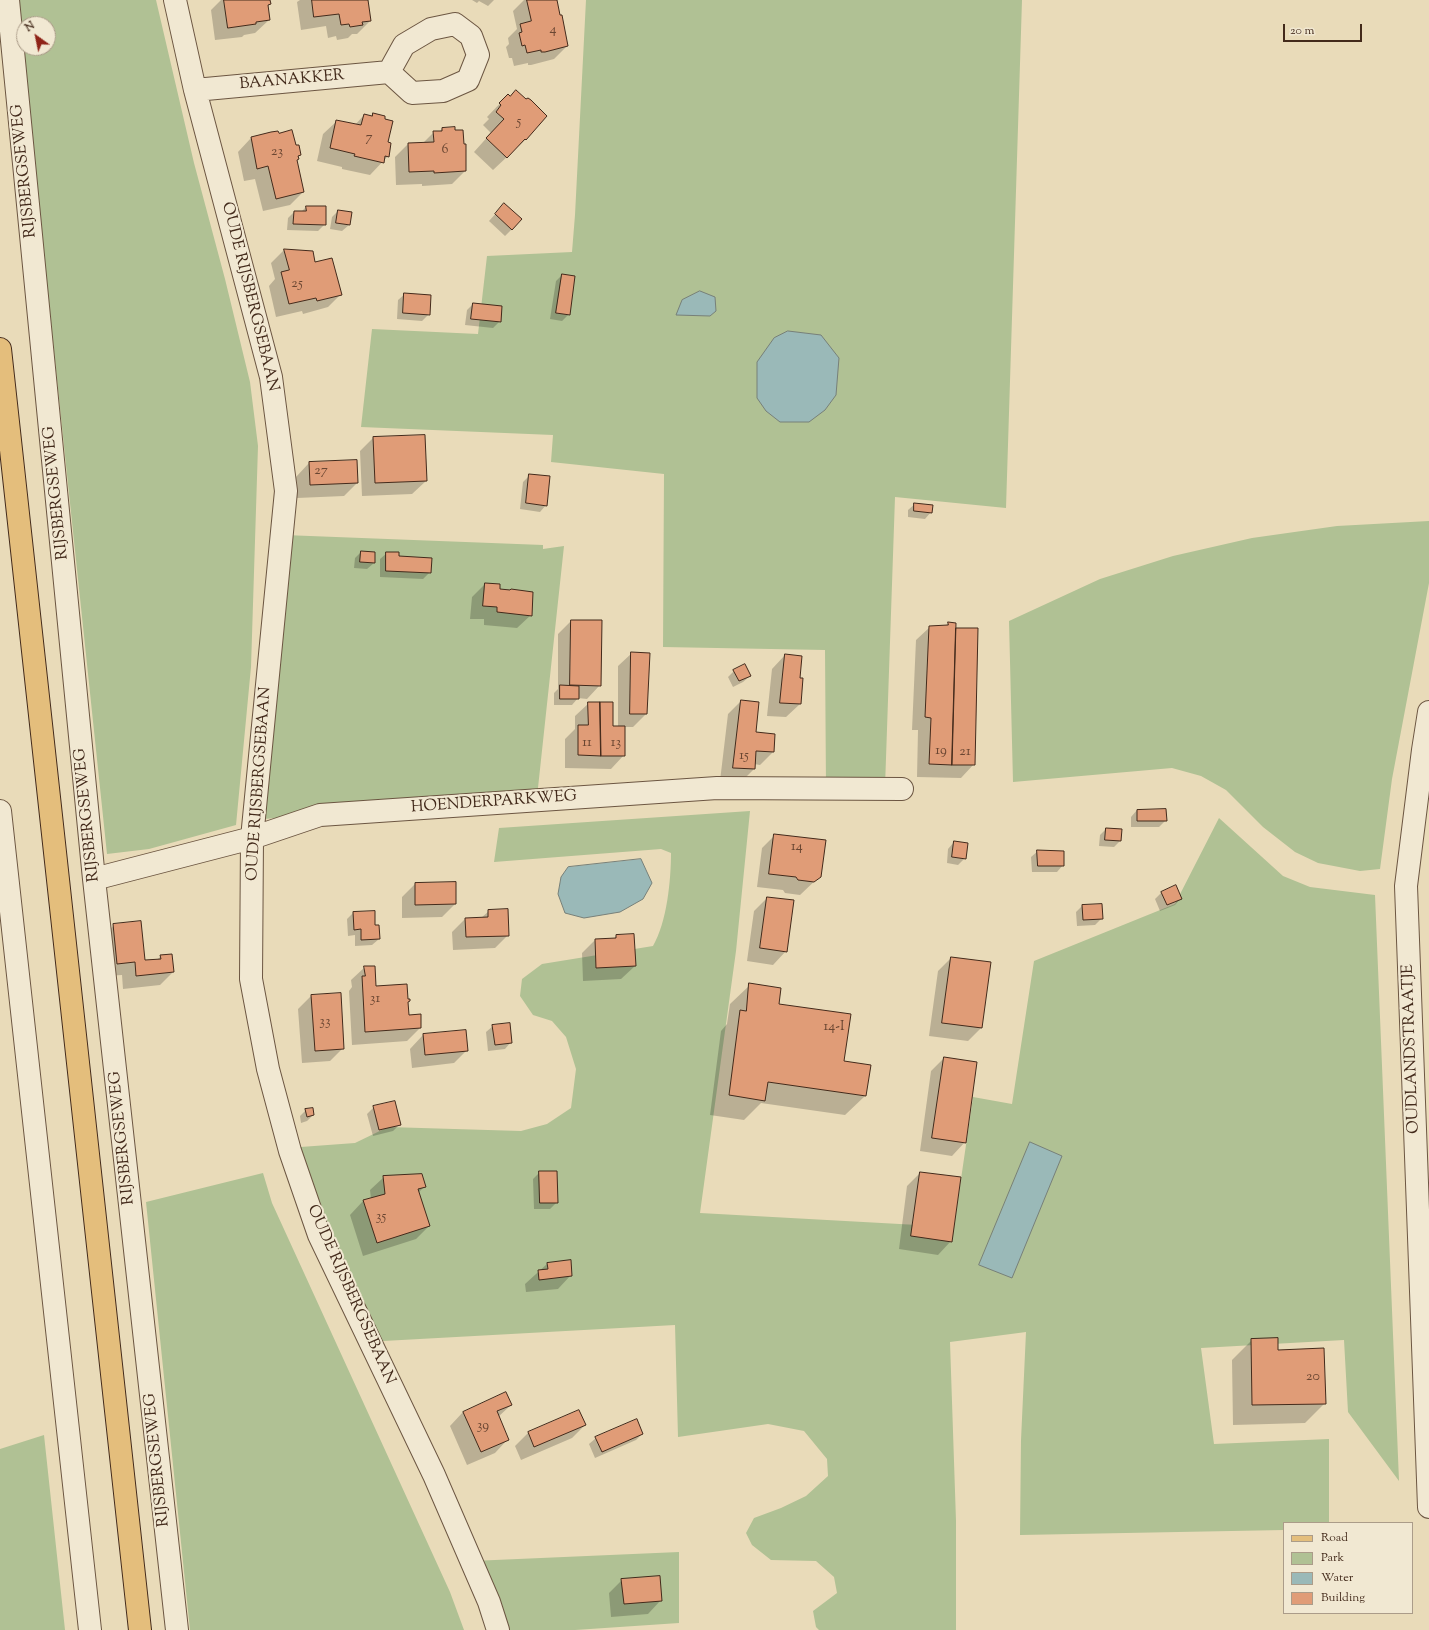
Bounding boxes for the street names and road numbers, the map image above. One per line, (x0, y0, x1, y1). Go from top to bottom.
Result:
street label: BAANAKKER (239, 67, 345, 95)
street label: RIJSBERGSEWEG (8, 103, 42, 239)
street label: OUDE RIJSBERGSEBAAN (216, 200, 282, 394)
street label: RIJSBERGSEWEG (40, 425, 74, 561)
street label: OUDE RIJSBERGSEBAAN (244, 686, 276, 882)
street label: RIJSBERGSEWEG (71, 747, 105, 883)
street label: HOENDERPARKWEG (410, 788, 578, 818)
street label: OUDLANDSTRAATJE (1399, 964, 1425, 1134)
street label: RIJSBERGSEWEG (106, 1070, 140, 1206)
street label: OUDE RIJSBERGSEBAAN (302, 1202, 398, 1388)
street label: RIJSBERGSEWEG (141, 1392, 175, 1528)

